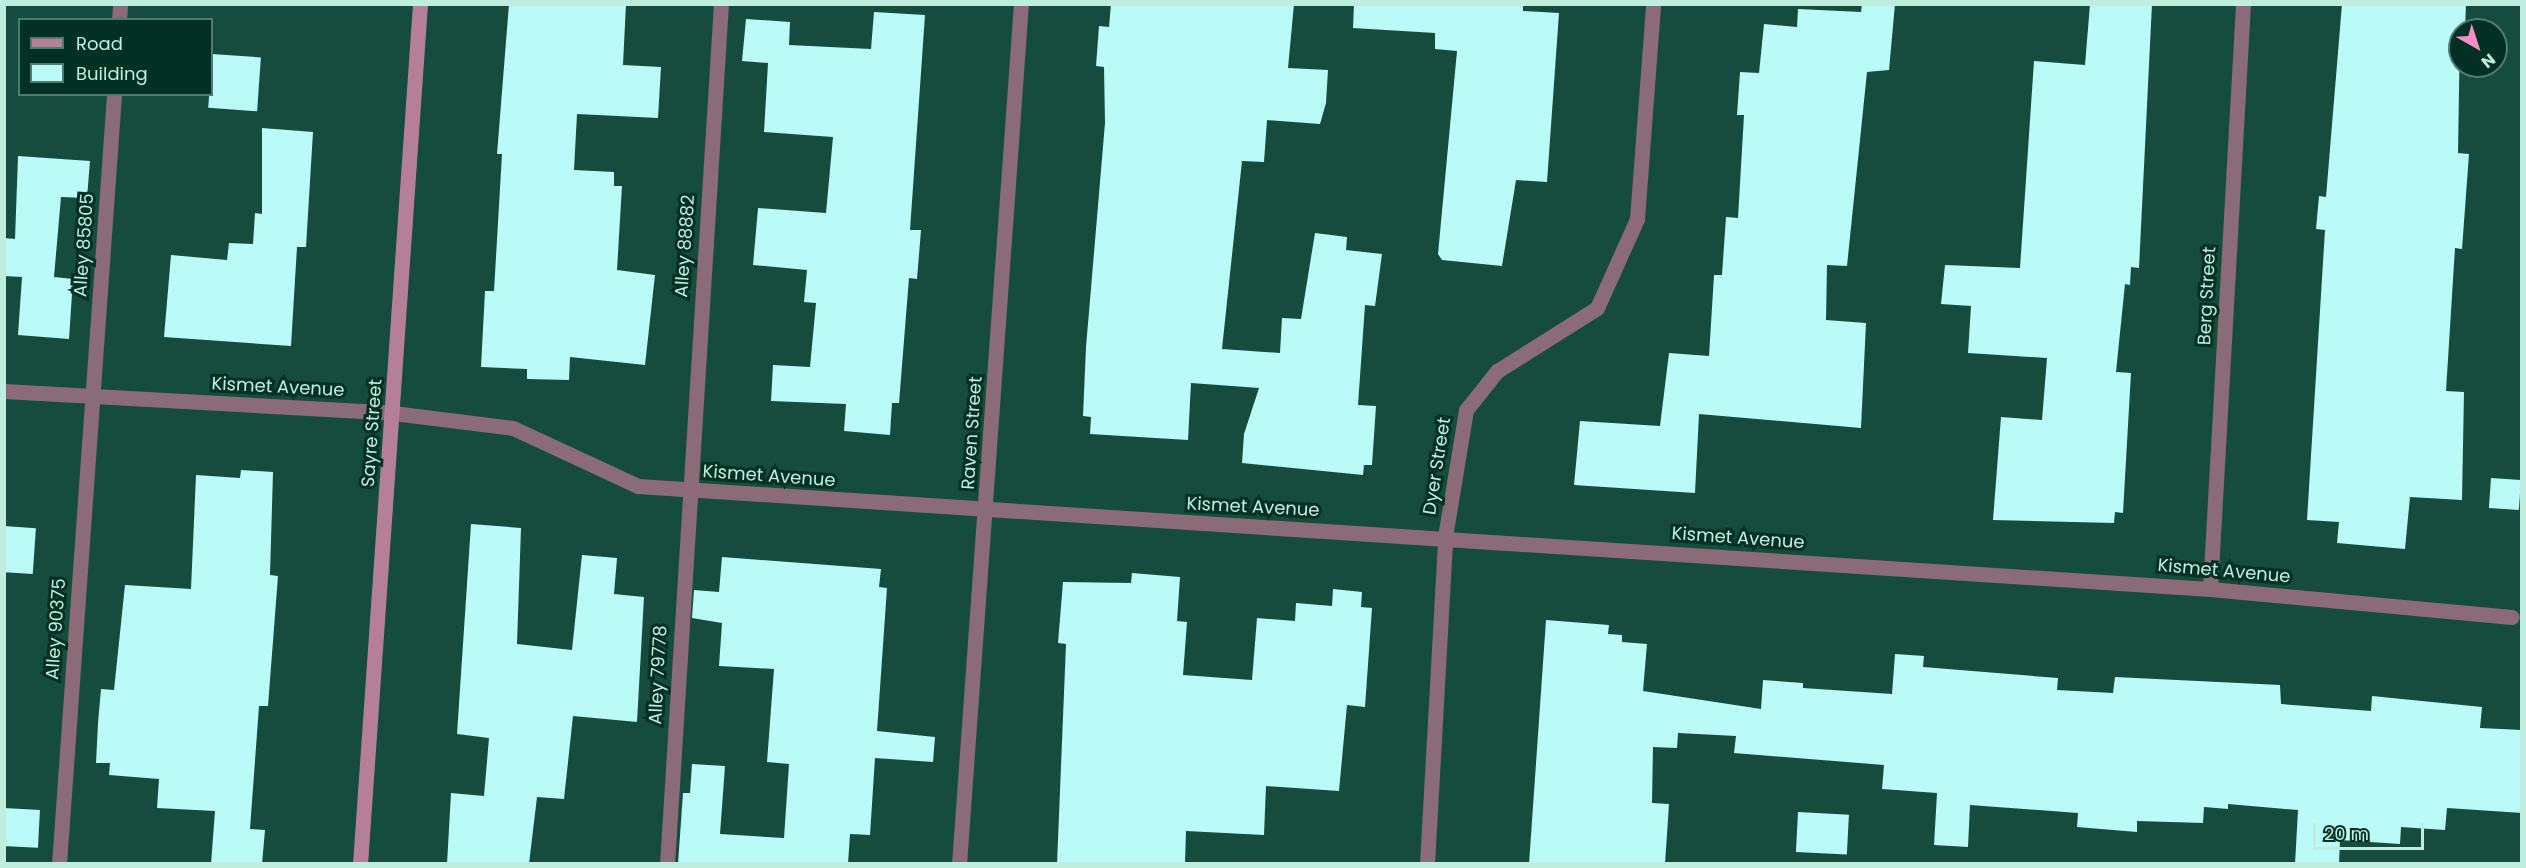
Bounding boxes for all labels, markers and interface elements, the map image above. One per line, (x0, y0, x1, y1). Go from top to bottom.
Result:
legend (18, 18, 213, 96)
north arrow (2448, 18, 2508, 78)
text: Road (76, 31, 123, 56)
text: N (2476, 48, 2500, 74)
text: Building (76, 61, 148, 86)
street label: Alley 85805 (70, 193, 98, 297)
street label: Alley 88882 (671, 194, 699, 298)
street label: Berg Street (2194, 246, 2220, 346)
street label: Kismet Avenue (211, 373, 345, 401)
street label: Raven Street (957, 376, 987, 490)
street label: Sayre Street (357, 378, 387, 488)
street label: Dyer Street (1419, 416, 1455, 516)
street label: Kismet Avenue (702, 461, 836, 491)
street label: Kismet Avenue (1186, 493, 1320, 521)
street label: Kismet Avenue (1671, 523, 1805, 553)
street label: Kismet Avenue (2157, 554, 2291, 588)
street label: Alley 90375 (42, 578, 70, 680)
street label: Alley 79778 (645, 625, 671, 725)
scale bar (2316, 811, 2427, 849)
text: 20 m (2324, 821, 2369, 846)

